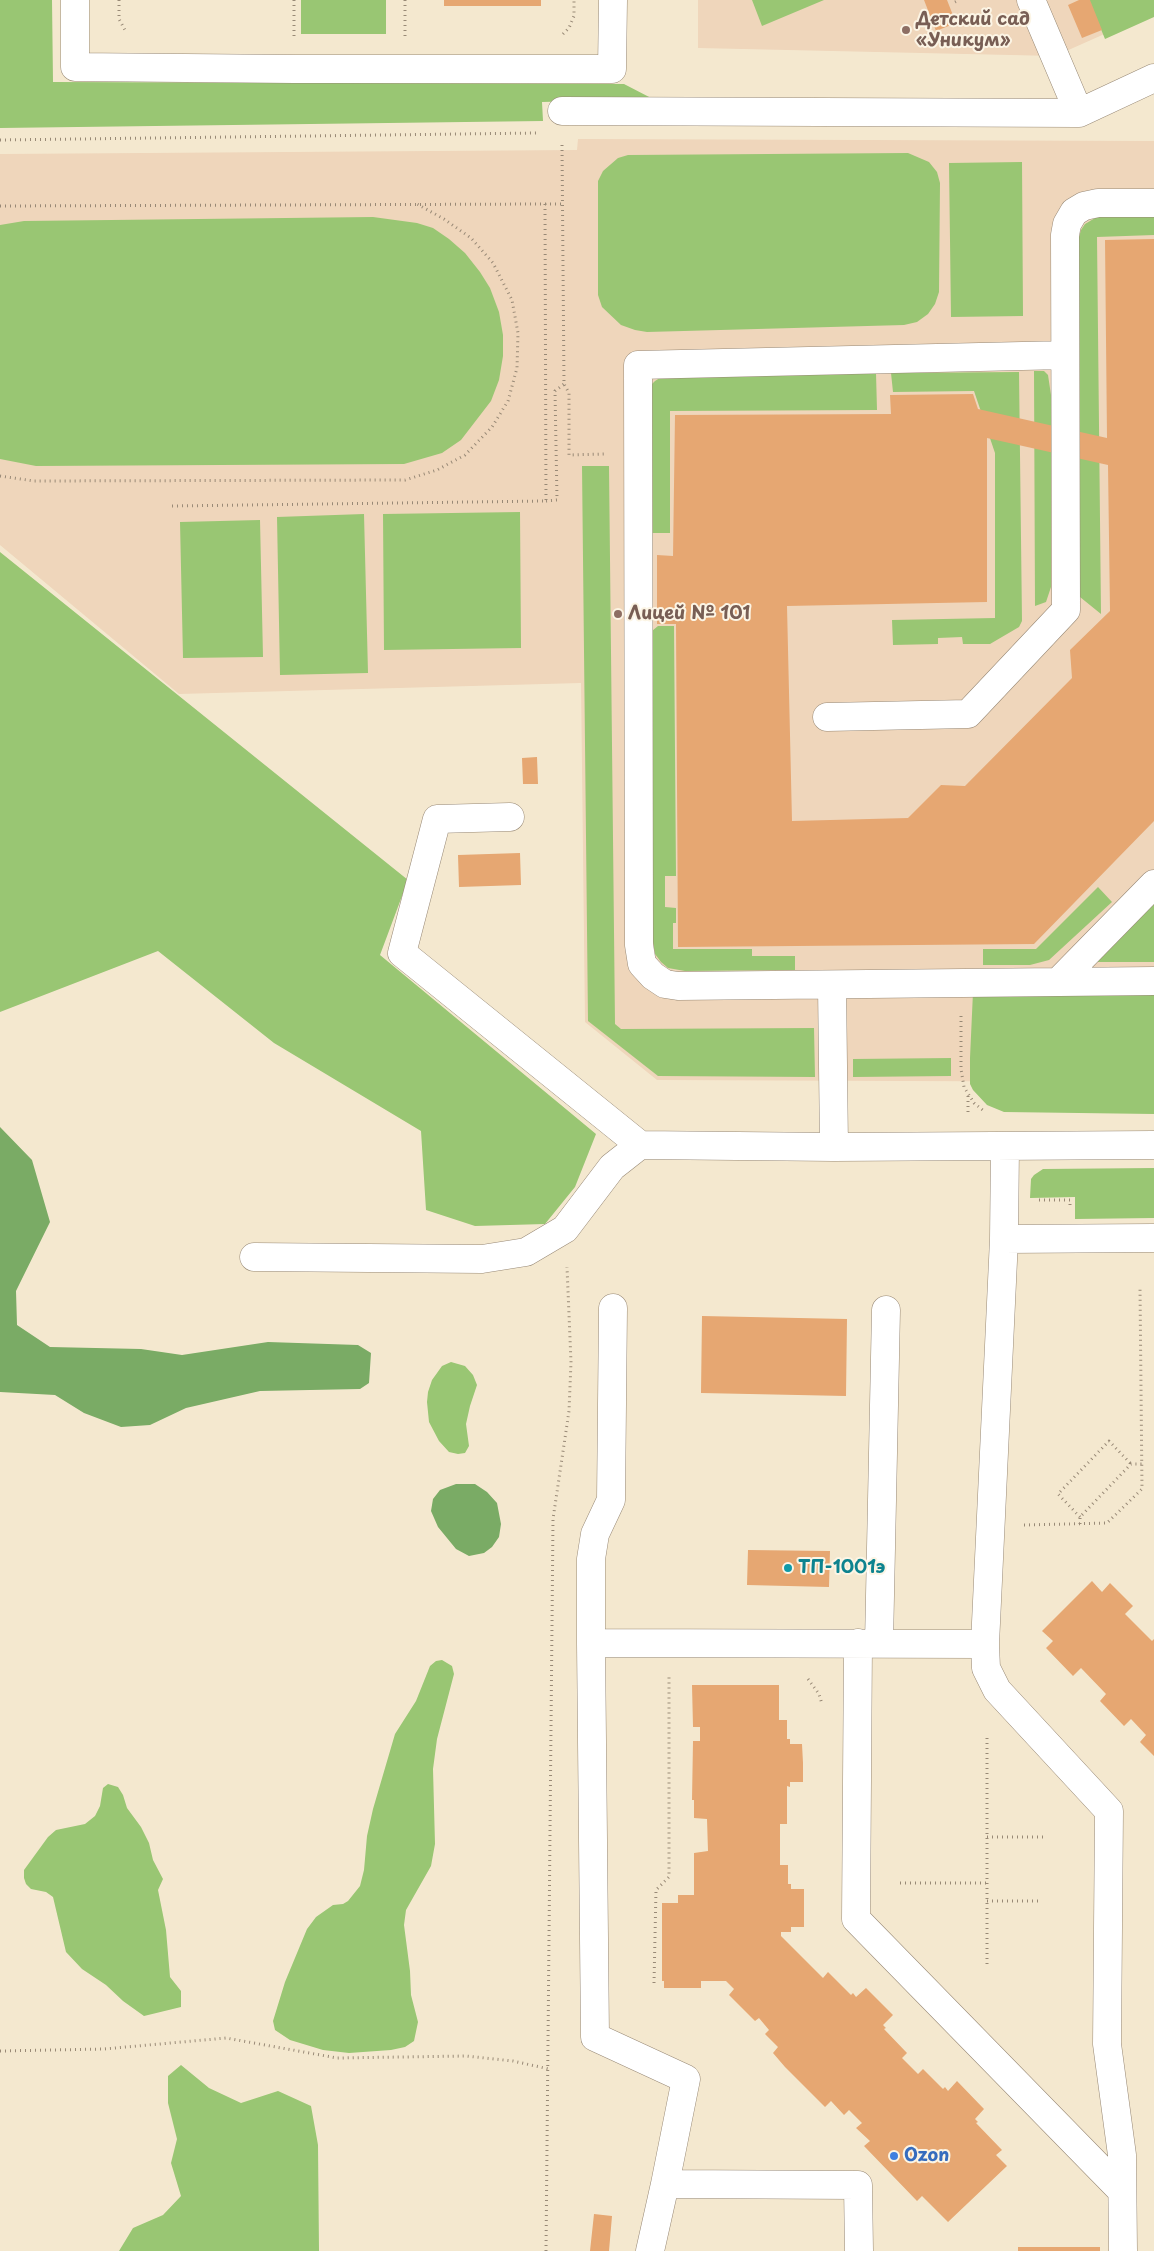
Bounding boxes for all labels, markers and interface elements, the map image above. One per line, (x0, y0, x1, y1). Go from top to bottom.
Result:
place label: Детский сад «Уникум» (916, 9, 1030, 52)
marker: Детский сад «Уникум» (900, 24, 912, 36)
place label: Лицей № 101 (628, 603, 750, 625)
marker: Лицей № 101 (612, 608, 624, 620)
place label: ТП-1001э (798, 1557, 885, 1579)
marker: ТП-1001э (782, 1562, 794, 1574)
place label: Ozon (904, 2145, 949, 2167)
marker: Ozon (888, 2150, 900, 2162)

